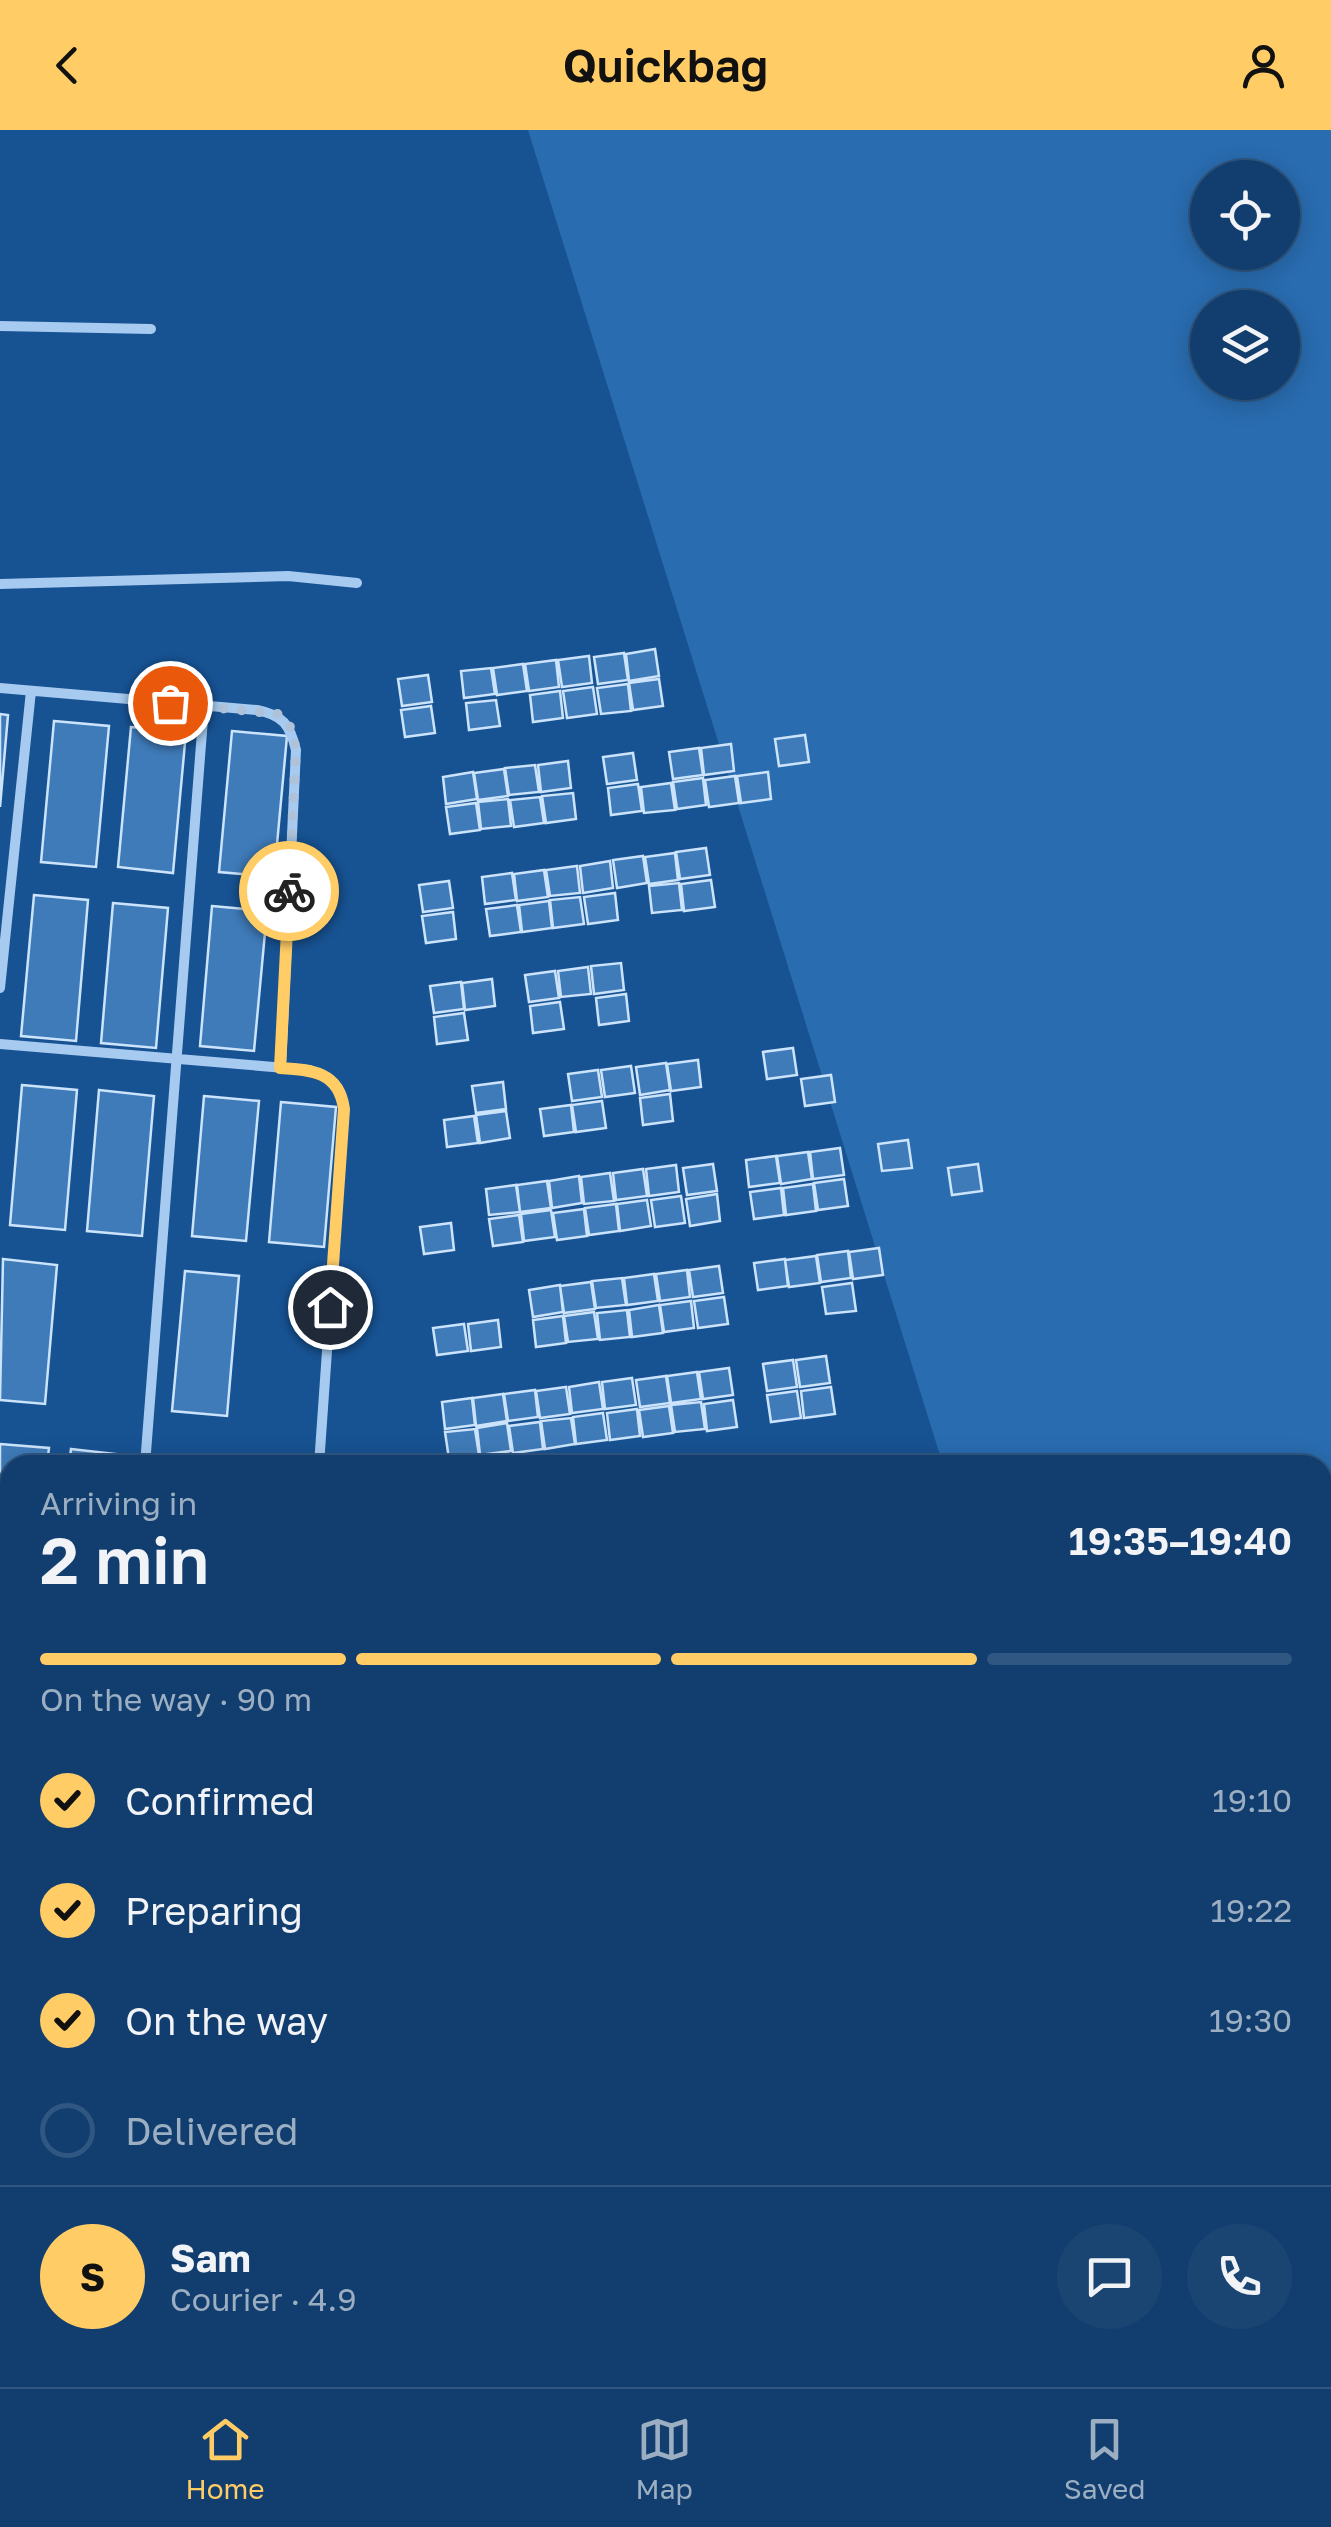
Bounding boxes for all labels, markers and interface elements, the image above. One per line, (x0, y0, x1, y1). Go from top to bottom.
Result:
icon: back (40, 38, 95, 93)
text: Quickbag (563, 38, 768, 92)
icon: person (1236, 38, 1291, 93)
map controls (1190, 160, 1300, 400)
button: locate (1190, 160, 1300, 270)
button: layers (1190, 290, 1300, 400)
pin (128, 661, 213, 746)
icon: bag (143, 676, 198, 731)
courier (239, 841, 339, 941)
icon: bike (262, 864, 317, 919)
pin (288, 1265, 373, 1350)
icon: home (303, 1280, 358, 1335)
text: Arriving in (40, 1484, 197, 1522)
text: 19:35–19:40 (1069, 1518, 1292, 1563)
text: 2 min (40, 1520, 209, 1598)
text: On the way · 90 m (40, 1680, 312, 1718)
icon: check (40, 1773, 95, 1828)
text: Confirmed (125, 1778, 315, 1823)
text: 19:10 (1212, 1781, 1292, 1819)
icon: check (40, 1883, 95, 1938)
text: Preparing (125, 1888, 303, 1933)
text: 19:22 (1210, 1891, 1292, 1929)
icon: check (40, 1993, 95, 2048)
text: On the way (125, 1998, 328, 2043)
text: 19:30 (1209, 2001, 1292, 2039)
text: Delivered (125, 2108, 298, 2153)
button: chat (1057, 2224, 1162, 2329)
button: phone (1187, 2224, 1292, 2329)
text: Sam (170, 2235, 251, 2280)
text: S (80, 2254, 105, 2299)
text: Courier · 4.9 (170, 2280, 357, 2318)
tab: Home (186, 2412, 265, 2505)
tab: Map (636, 2412, 693, 2505)
tab: Saved (1064, 2412, 1146, 2505)

